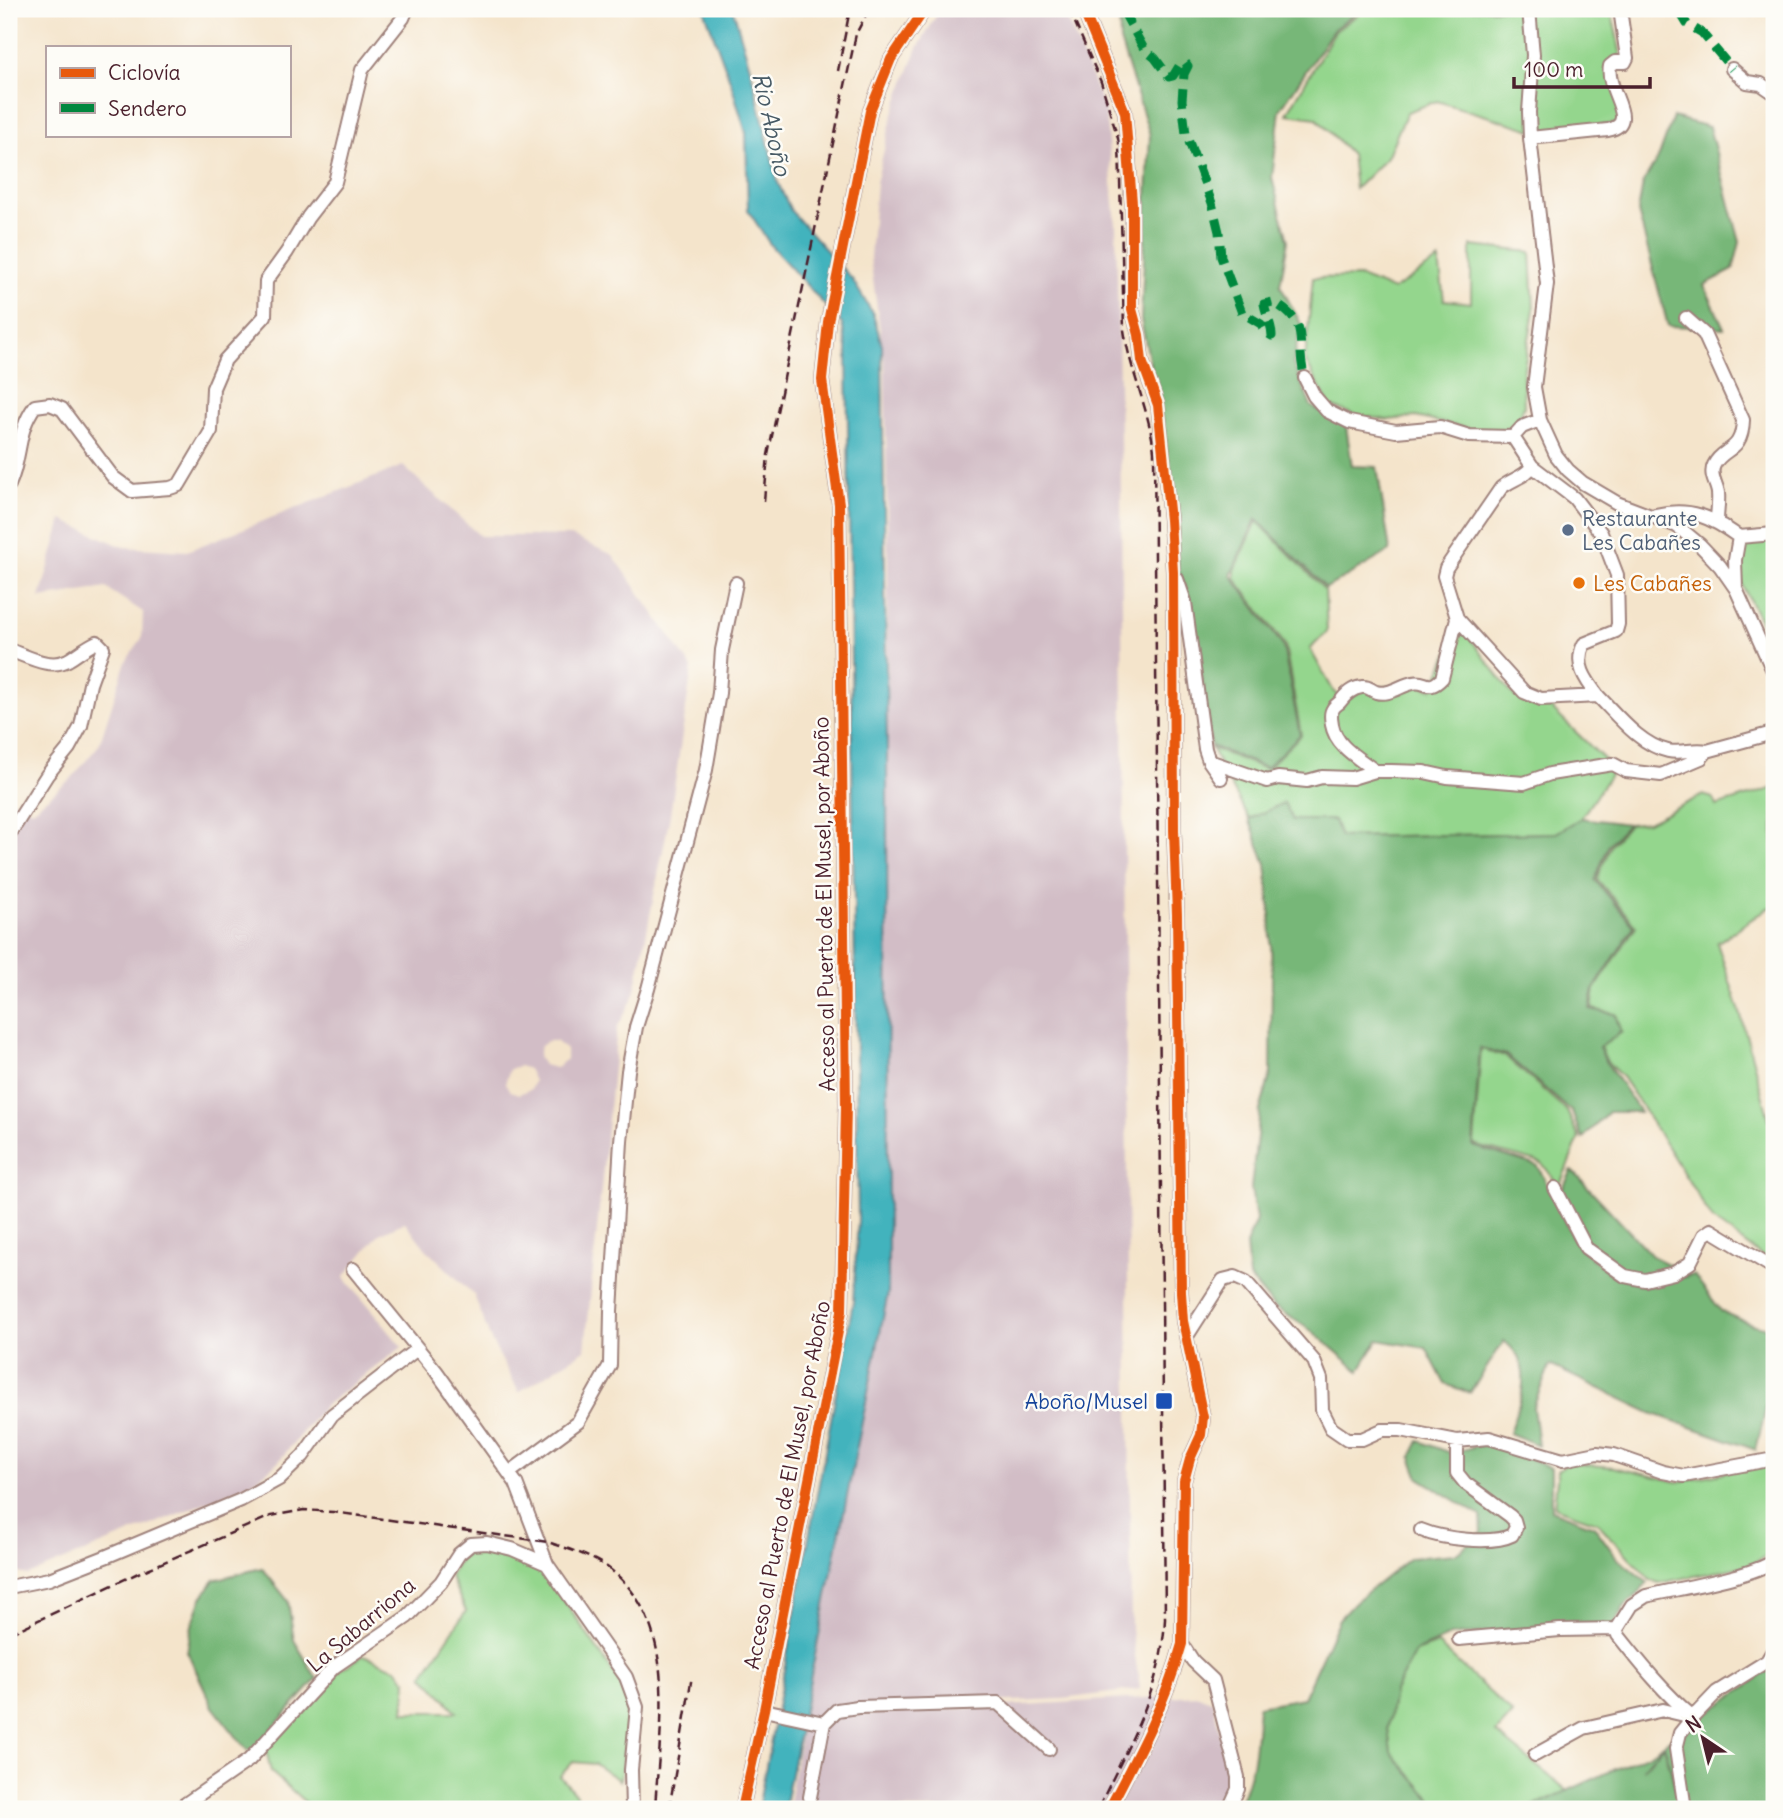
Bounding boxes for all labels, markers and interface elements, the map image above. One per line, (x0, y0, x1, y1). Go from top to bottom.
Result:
legend (46, 46, 290, 136)
scale bar (1514, 46, 1650, 90)
text: 100 m (1524, 56, 1583, 83)
text: Ciclovía (108, 59, 181, 86)
water label: Rio Aboño (746, 70, 798, 179)
text: Sendero (108, 95, 187, 122)
place label: Restaurante Les Cabañes (1582, 505, 1701, 556)
marker: Restaurante Les Cabañes (1560, 522, 1576, 538)
place label: Les Cabañes (1593, 570, 1712, 597)
marker: Les Cabañes (1571, 575, 1587, 591)
street label: Acceso al Puerto de El Musel, por Aboño (807, 716, 841, 1092)
street label: Acceso al Puerto de El Musel, por Aboño (738, 1298, 836, 1672)
place label: Aboño/Musel (1025, 1388, 1148, 1415)
marker: Aboño/Musel (1154, 1391, 1174, 1411)
street label: La Sabarriona (301, 1572, 421, 1678)
north arrow (1668, 1702, 1738, 1772)
text: N (1681, 1710, 1706, 1738)

